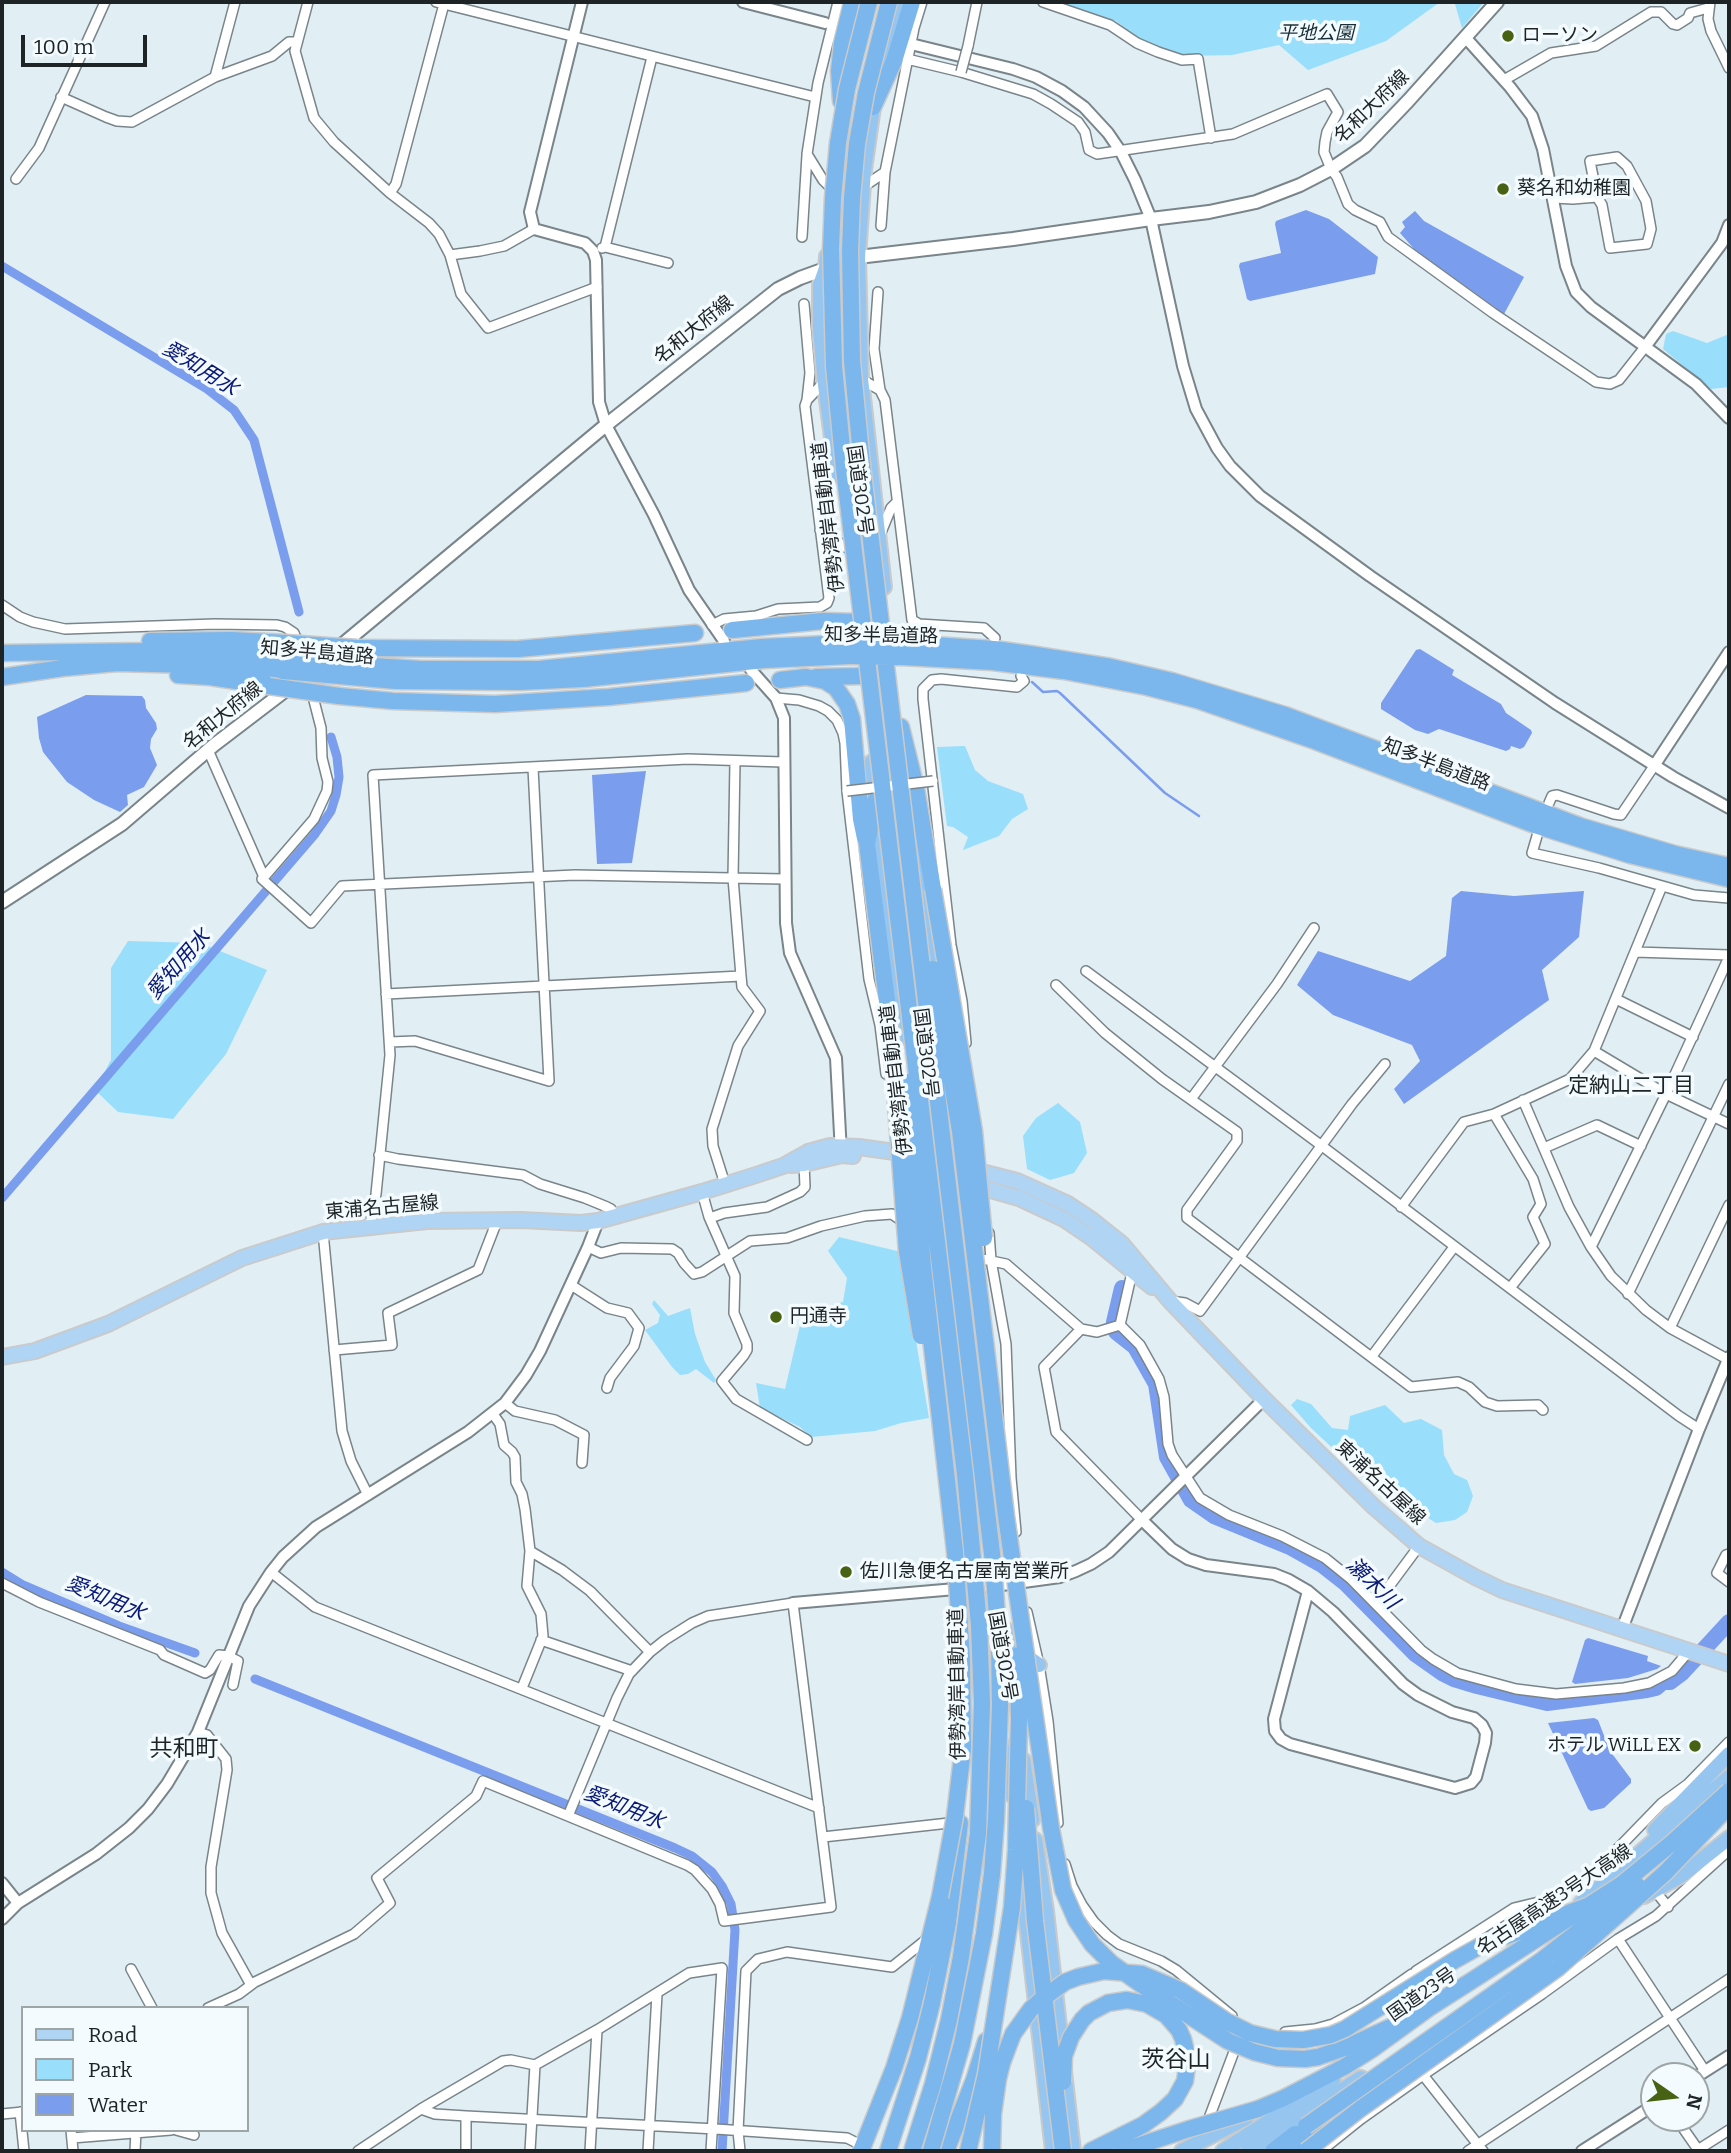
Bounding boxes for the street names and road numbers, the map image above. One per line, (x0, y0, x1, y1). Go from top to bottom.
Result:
street label: 名和大府線 (1330, 66, 1414, 148)
street label: 名和大府線 (650, 291, 738, 369)
street label: 伊勢湾岸自動車道 (808, 440, 850, 594)
street label: 国道302号 (841, 444, 877, 536)
street label: 知多半島道路 (824, 624, 938, 648)
street label: 知多半島道路 (259, 637, 375, 669)
street label: 名和大府線 (179, 677, 267, 755)
street label: 知多半島道路 (1379, 734, 1493, 796)
street label: 伊勢湾岸自動車道 (876, 1003, 918, 1157)
street label: 国道302号 (908, 1007, 942, 1099)
street label: 東浦名古屋線 (324, 1192, 440, 1224)
street label: 東浦名古屋線 (1331, 1436, 1429, 1530)
street label: 伊勢湾岸自動車道 (945, 1608, 971, 1760)
street label: 国道302号 (983, 1610, 1021, 1702)
street label: 名古屋高速3号大高線 (1473, 1840, 1637, 1960)
street label: 国道23号 (1383, 1963, 1461, 2027)

